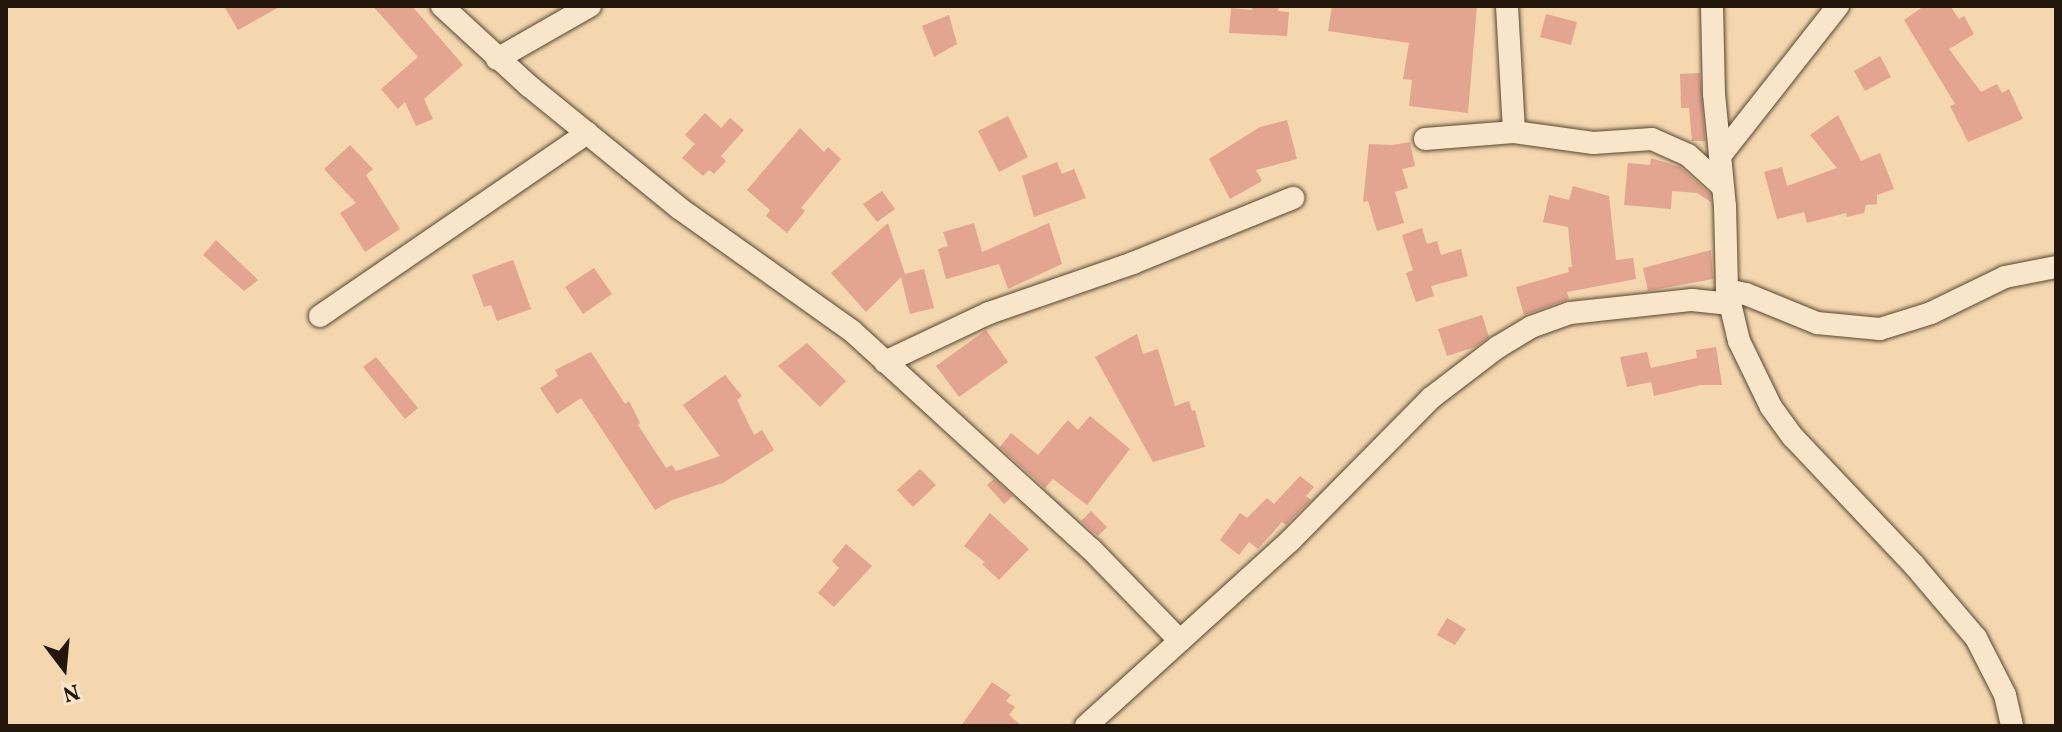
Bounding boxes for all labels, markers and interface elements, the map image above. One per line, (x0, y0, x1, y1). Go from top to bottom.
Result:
north arrow (24, 628, 104, 708)
text: N (59, 674, 83, 709)

